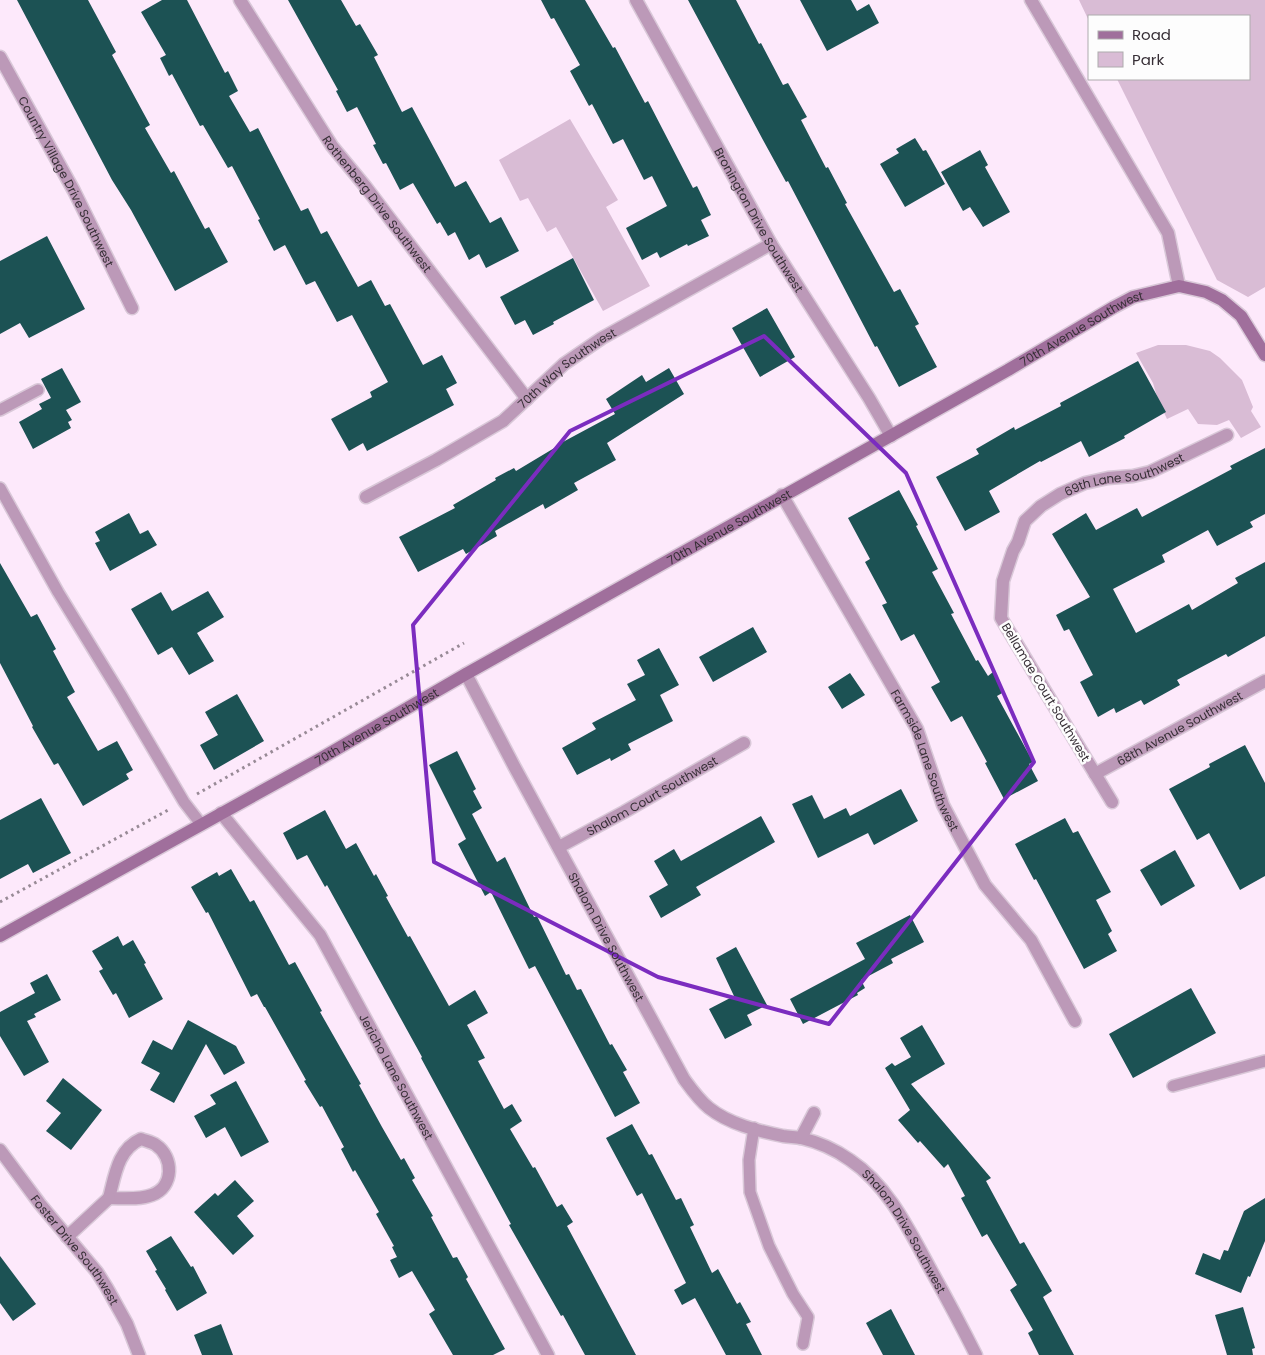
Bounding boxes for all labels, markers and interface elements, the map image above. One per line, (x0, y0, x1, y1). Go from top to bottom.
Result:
legend (1088, 15, 1250, 80)
text: Road (1132, 24, 1171, 45)
text: Park (1132, 49, 1164, 70)
street label: Country Village Drive Southwest (15, 93, 119, 269)
street label: Rothenberg Drive Southwest (319, 132, 436, 276)
street label: Bronington Drive Southwest (711, 144, 808, 295)
street label: 70th Avenue Southwest (1016, 286, 1145, 370)
street label: 70th Way Southwest (514, 323, 619, 412)
street label: 69th Lane Southwest (1061, 449, 1187, 500)
street label: 70th Avenue Southwest (664, 485, 794, 568)
street label: Bellamae Court Southwest (998, 619, 1094, 765)
street label: 70th Avenue Southwest (312, 684, 441, 769)
street label: Farmside Lane Southwest (887, 686, 964, 834)
street label: 68th Avenue Southwest (1113, 687, 1245, 769)
street label: Shalom Court Southwest (583, 752, 720, 839)
street label: Shalom Drive Southwest (565, 869, 649, 1004)
street label: Jericho Lane Southwest (356, 1010, 438, 1143)
street label: Shalom Drive Southwest (859, 1165, 950, 1296)
street label: Foster Drive Southwest (27, 1191, 123, 1308)

